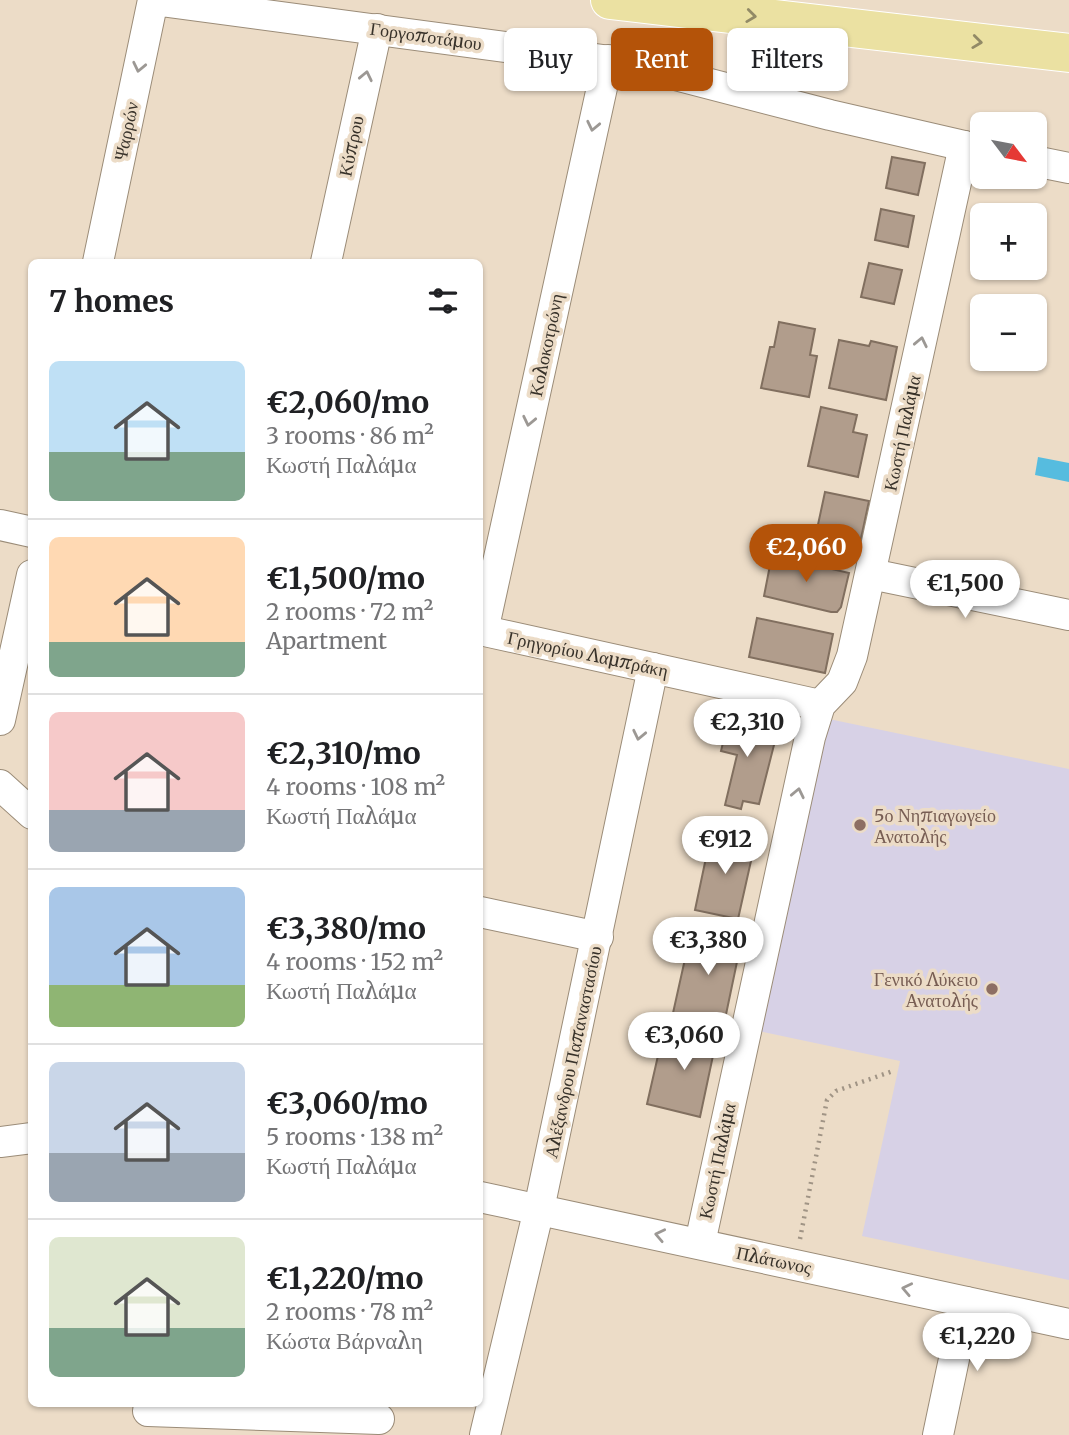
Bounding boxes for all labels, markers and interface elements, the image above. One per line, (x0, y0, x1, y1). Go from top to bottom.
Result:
one-way arrow (745, 9, 757, 24)
street label: Γοργοποτάμου (369, 17, 484, 55)
chip: Buy (504, 28, 597, 91)
chip: Rent (611, 28, 713, 91)
chip: Filters (727, 28, 848, 91)
one-way arrow (972, 34, 983, 49)
one-way arrow (133, 61, 148, 73)
one-way arrow (358, 70, 373, 82)
street label: Ψαρρών (109, 100, 143, 162)
north arrow (970, 112, 1046, 189)
map controls (970, 112, 1047, 371)
street label: Κύπρου (333, 113, 369, 178)
one-way arrow (587, 120, 602, 132)
button: + (970, 203, 1047, 280)
text: 7 homes (49, 282, 174, 320)
icon: filters (424, 282, 462, 320)
street label: Κολοκοτρώνη (524, 291, 568, 399)
button: − (970, 294, 1047, 371)
one-way arrow (913, 336, 928, 348)
street label: Κωστή Παλάμα (879, 372, 926, 493)
text: €2,060/mo (266, 383, 429, 421)
icon: home (105, 389, 189, 473)
one-way arrow (523, 415, 538, 427)
text: 3 rooms · 86 m² (266, 421, 434, 450)
text: Κωστή Παλάμα (266, 450, 417, 479)
pin: €2,060 (749, 524, 863, 584)
text: €2,060 (765, 532, 847, 561)
text: €1,500/mo (266, 559, 425, 597)
pin: €1,500 (908, 560, 1022, 620)
icon: home (105, 565, 189, 649)
text: €1,500 (926, 568, 1004, 597)
text: 2 rooms · 72 m² (266, 597, 433, 626)
text: Apartment (266, 626, 387, 655)
street label: Γρηγορίου Λαμπράκη (506, 626, 670, 682)
pin: €2,310 (690, 700, 804, 759)
text: €2,310 (710, 707, 784, 736)
one-way arrow (633, 729, 648, 741)
text: €2,310/mo (266, 734, 421, 772)
icon: home (105, 740, 189, 824)
text: 4 rooms · 108 m² (266, 772, 445, 801)
one-way arrow (789, 787, 804, 799)
text: Κωστή Παλάμα (266, 801, 417, 830)
place label: 5ο Νηπιαγωγείο Ανατολής (874, 804, 996, 848)
pin: €912 (684, 816, 766, 876)
marker: 5ο Νηπιαγωγείο Ανατολής (852, 817, 868, 833)
text: €912 (698, 824, 752, 853)
text: €3,380/mo (266, 909, 426, 947)
icon: home (105, 915, 189, 999)
pin: €3,380 (651, 918, 765, 977)
text: €3,380 (669, 925, 747, 954)
street label: Αλέξανδρου Παπαναστασίου (539, 944, 607, 1160)
text: 4 rooms · 152 m² (266, 947, 443, 976)
place label: Γενικό Λύκειο Ανατολής (874, 968, 978, 1012)
text: Κωστή Παλάμα (266, 976, 417, 1005)
marker: Γενικό Λύκειο Ανατολής (984, 981, 1000, 997)
pin: €3,060 (627, 1012, 741, 1072)
text: €3,060 (644, 1020, 724, 1049)
text: €3,060/mo (266, 1084, 428, 1122)
icon: home (105, 1090, 189, 1174)
street label: Κωστή Παλάμα (694, 1100, 741, 1221)
text: 5 rooms · 138 m² (266, 1122, 443, 1151)
text: Κωστή Παλάμα (266, 1151, 417, 1180)
one-way arrow (654, 1228, 666, 1243)
street label: Πλάτωνος (734, 1241, 814, 1279)
text: €1,220/mo (266, 1259, 423, 1297)
icon: home (105, 1265, 189, 1349)
one-way arrow (901, 1282, 913, 1297)
text: 2 rooms · 78 m² (266, 1297, 433, 1326)
pin: €1,220 (920, 1314, 1034, 1373)
text: €1,220 (939, 1321, 1015, 1350)
text: Κώστα Βάρναλη (266, 1326, 423, 1355)

